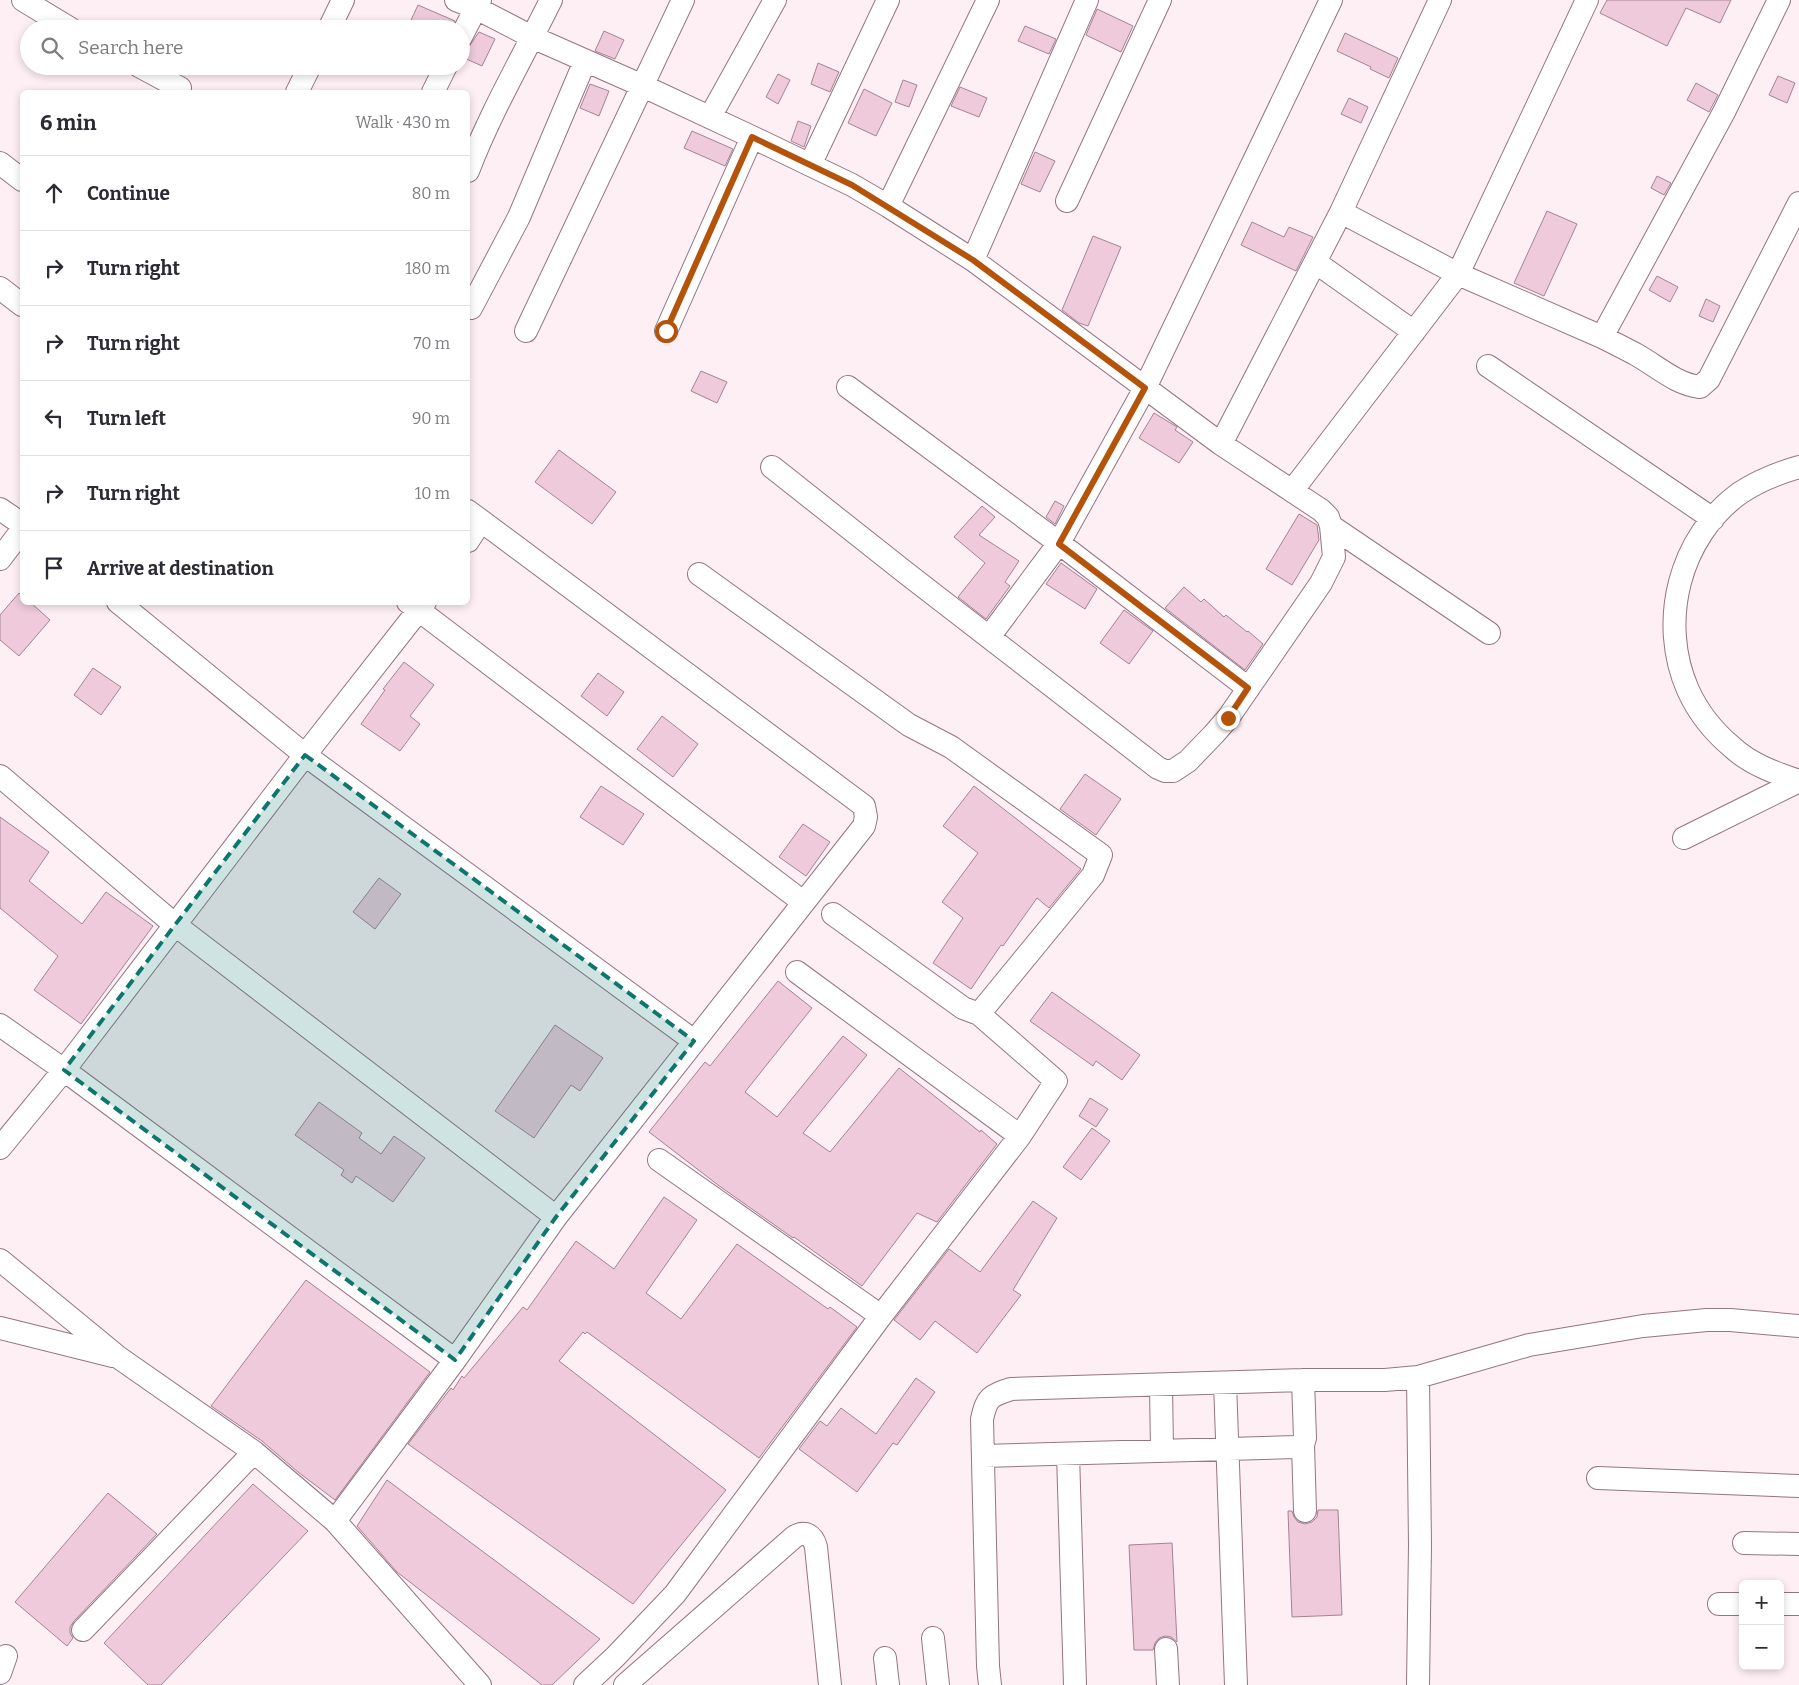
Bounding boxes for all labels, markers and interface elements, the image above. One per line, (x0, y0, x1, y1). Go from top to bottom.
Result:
search box (20, 20, 470, 75)
icon: search (38, 34, 66, 62)
text: Search here (78, 36, 183, 59)
text: 6 min (40, 110, 96, 136)
text: Walk · 430 m (356, 113, 450, 132)
icon: ahead (40, 179, 68, 207)
text: Continue (87, 182, 170, 205)
text: 80 m (412, 184, 450, 203)
icon: right (40, 254, 68, 282)
text: Turn right (87, 257, 180, 280)
text: 180 m (405, 259, 450, 278)
route start (655, 320, 678, 343)
icon: right (40, 329, 68, 357)
text: Turn right (87, 332, 180, 355)
text: 70 m (414, 334, 450, 353)
icon: left (40, 404, 68, 432)
text: Turn left (87, 407, 166, 430)
text: 90 m (412, 409, 450, 428)
icon: right (40, 479, 68, 507)
text: Turn right (87, 482, 180, 505)
text: 10 m (415, 484, 450, 503)
icon: arrive (40, 554, 68, 582)
text: Arrive at destination (87, 557, 274, 580)
route end (1217, 707, 1240, 730)
map controls (1739, 1580, 1784, 1670)
button: + (1739, 1580, 1784, 1625)
button: − (1739, 1625, 1784, 1670)

